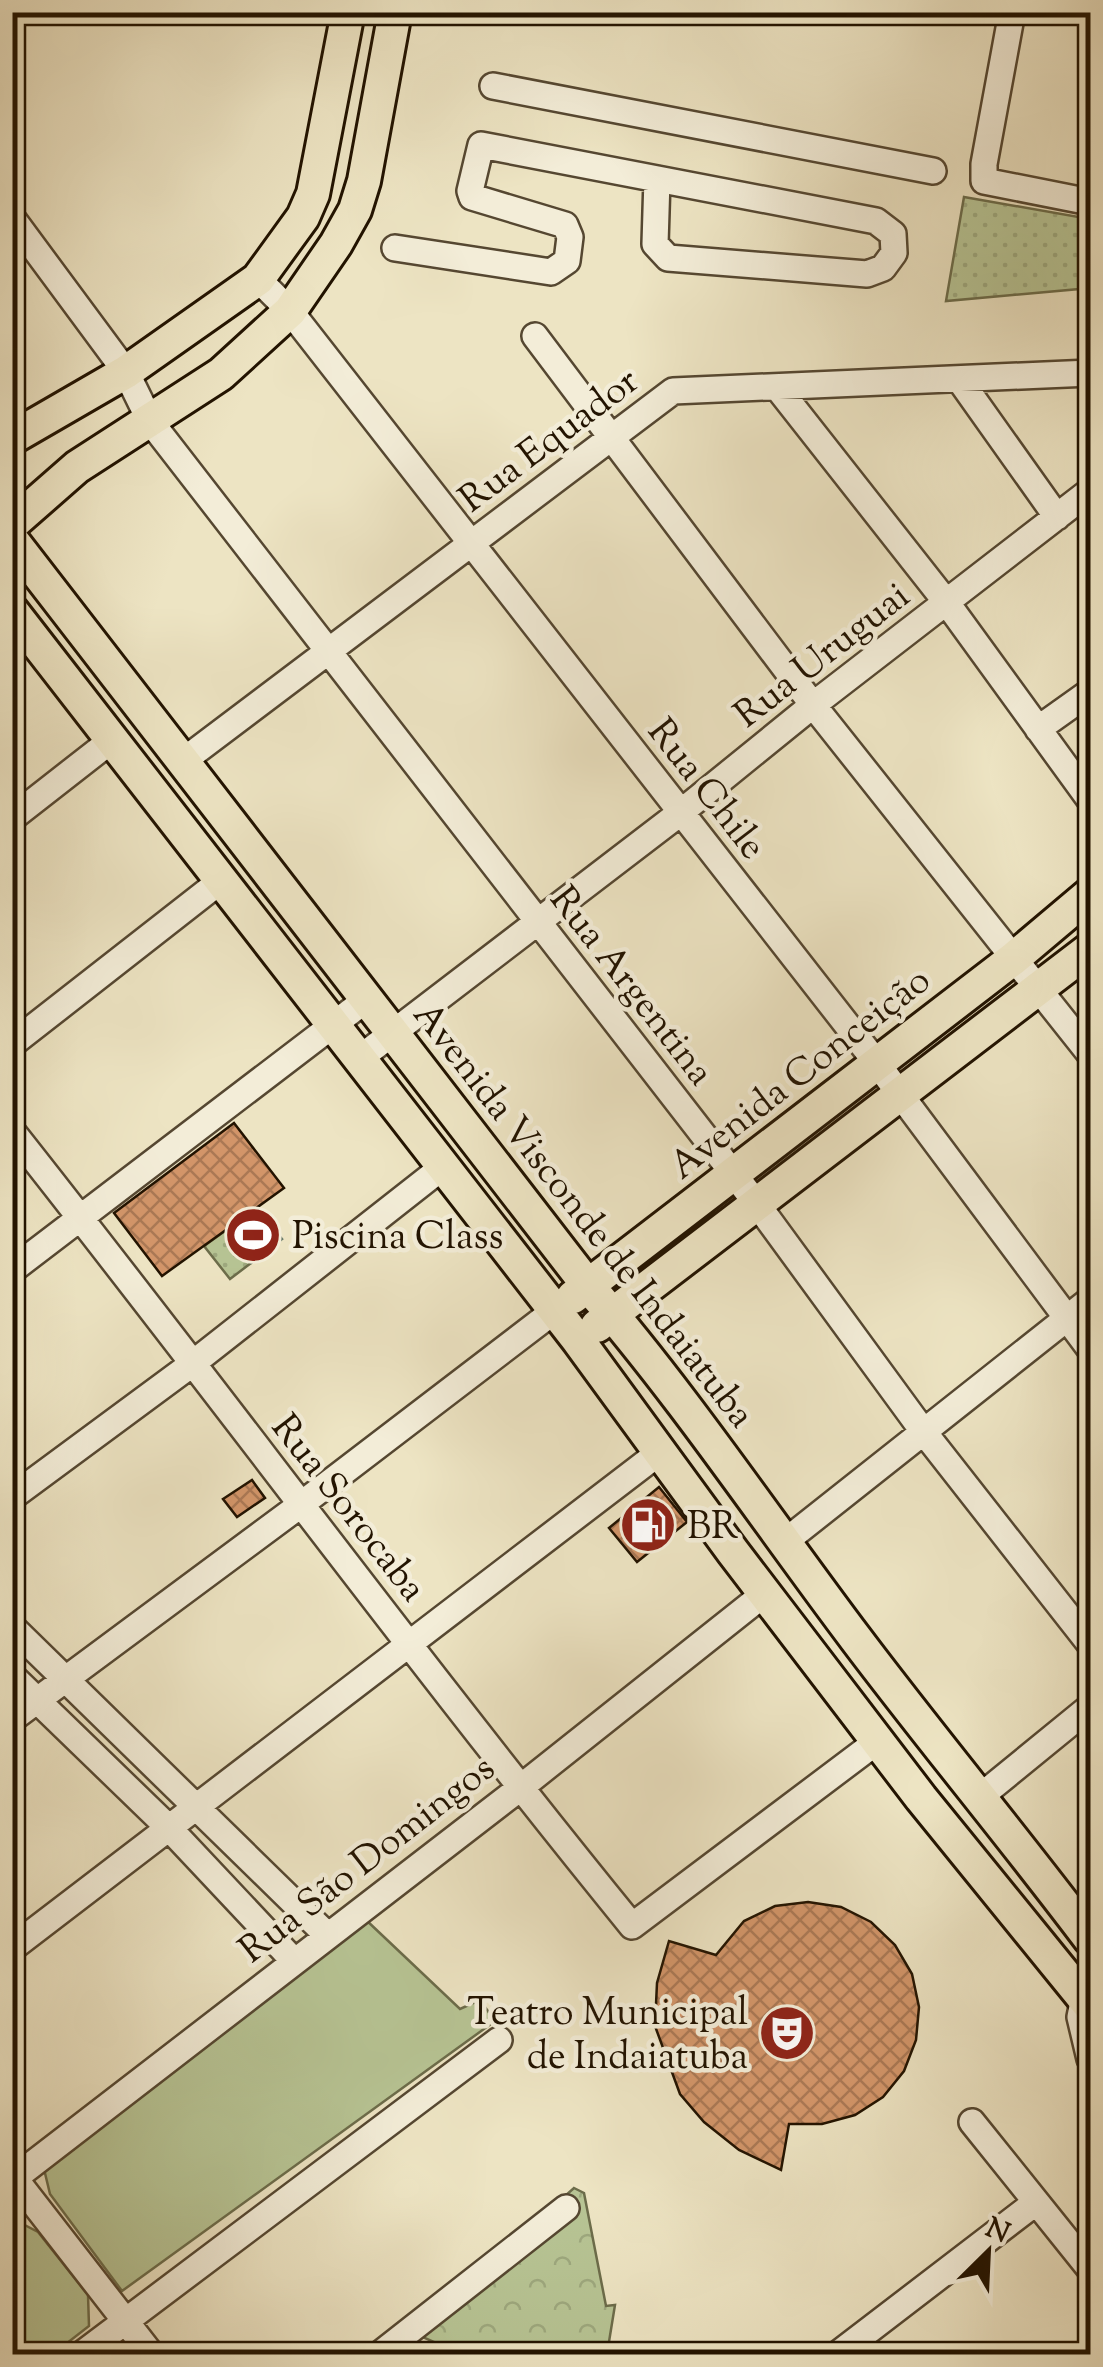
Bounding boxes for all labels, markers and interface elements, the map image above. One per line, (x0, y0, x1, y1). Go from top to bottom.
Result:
street label: Rua Equador (449, 357, 652, 528)
street label: Rua Uruguai (724, 571, 923, 743)
street label: Rua Chile (633, 709, 777, 872)
street label: Rua Argentina (535, 876, 725, 1099)
street label: Avenida Conceição (659, 956, 943, 1194)
street label: Avenida Visconde de Indaiatuba (398, 992, 766, 1441)
sports icon: Piscina Class (223, 1205, 283, 1265)
place label: Piscina Class (292, 1212, 503, 1266)
street label: Rua Sorocaba (256, 1404, 437, 1615)
fuel station icon: BR (618, 1495, 678, 1555)
place label: BR (687, 1502, 739, 1556)
street label: Rua São Domingos (229, 1744, 508, 1978)
place label: Teatro Municipal de Indaiatuba (467, 1988, 748, 2086)
theatre icon: Teatro Municipal de Indaiatuba (757, 2003, 817, 2063)
north arrow (938, 2202, 1038, 2302)
text: N (979, 2209, 1015, 2255)

